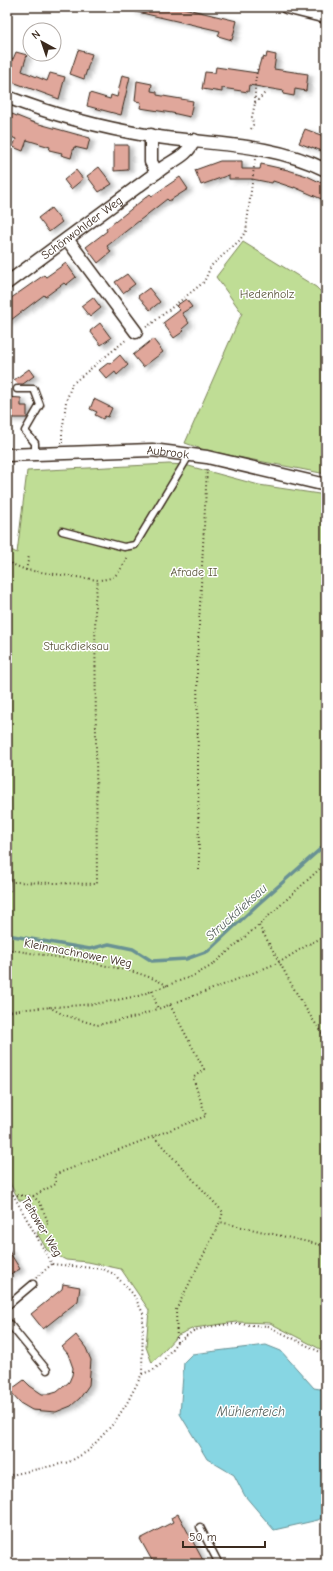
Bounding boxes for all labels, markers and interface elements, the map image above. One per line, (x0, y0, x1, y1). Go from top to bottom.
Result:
north arrow (22, 22, 62, 62)
text: N (29, 27, 43, 42)
street label: Schönwohlder Weg (38, 193, 125, 262)
park label: Hedenholz (240, 287, 295, 301)
street label: Aubrook (146, 443, 190, 462)
park label: Afrade II (171, 565, 218, 579)
park label: Stuckdieksau (43, 639, 109, 653)
water label: Struckdieksau (202, 880, 270, 943)
street label: Kleinmachnower Weg (23, 936, 133, 970)
street label: Teltower Weg (19, 1195, 65, 1259)
water label: Mühlenteich (216, 1404, 285, 1419)
scale bar (183, 1523, 265, 1549)
text: 50 m (189, 1530, 217, 1544)

